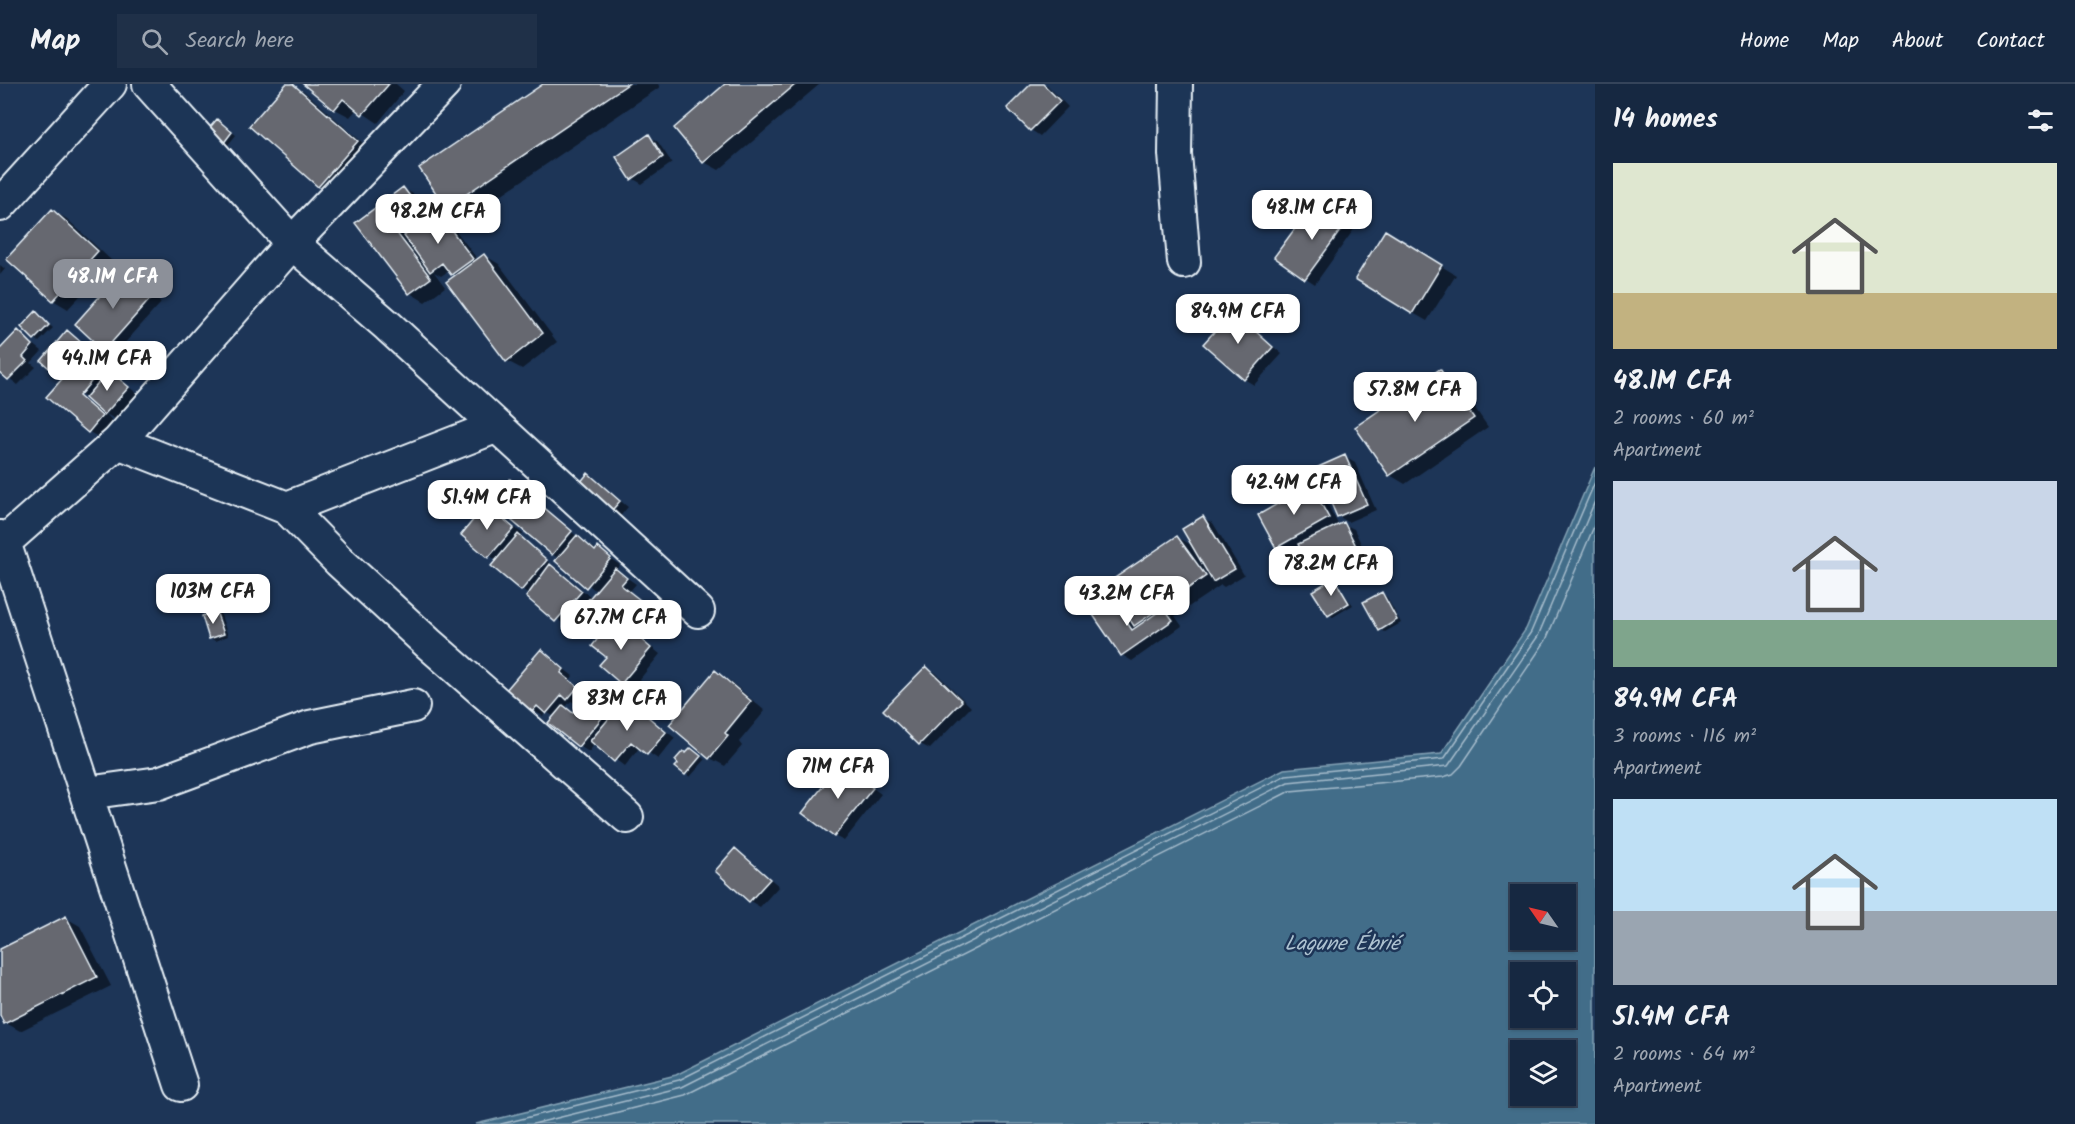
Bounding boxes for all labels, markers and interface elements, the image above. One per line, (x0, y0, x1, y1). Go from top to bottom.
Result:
search box (117, 14, 537, 68)
text: Map (30, 19, 81, 64)
text: Search here (186, 24, 294, 59)
icon: search (138, 25, 171, 58)
text: Home (1740, 25, 1789, 58)
text: Map (1822, 25, 1859, 58)
text: About (1892, 25, 1943, 58)
text: Contact (1976, 25, 2045, 58)
text: 14 homes (1613, 99, 1718, 141)
icon: filters (2024, 104, 2057, 137)
pin: 48.1M CFA (1243, 190, 1381, 241)
text: 48.1M CFA (1266, 193, 1358, 225)
pin: 98.2M CFA (369, 194, 507, 245)
text: 98.2M CFA (390, 197, 486, 229)
icon: home (1781, 202, 1889, 310)
pin: 48.1M CFA (44, 259, 182, 310)
text: 48.1M CFA (67, 262, 159, 294)
pin: 84.9M CFA (1169, 294, 1307, 345)
text: 84.9M CFA (1190, 297, 1286, 329)
pin: 44.1M CFA (38, 341, 176, 392)
text: 44.1M CFA (61, 344, 153, 376)
text: 48.1M CFA (1613, 361, 1733, 403)
pin: 57.8M CFA (1346, 372, 1484, 423)
text: 57.8M CFA (1368, 375, 1462, 407)
text: 2 rooms · 60 m² (1613, 403, 1754, 435)
text: Apartment (1613, 435, 1702, 467)
pin: 42.4M CFA (1225, 465, 1363, 516)
text: 42.4M CFA (1246, 468, 1342, 500)
pin: 51.4M CFA (418, 480, 556, 531)
text: 51.4M CFA (442, 483, 532, 515)
icon: home (1781, 520, 1889, 628)
pin: 78.2M CFA (1262, 546, 1400, 597)
text: 78.2M CFA (1283, 549, 1379, 581)
pin: 103M CFA (151, 574, 275, 625)
pin: 43.2M CFA (1058, 576, 1196, 627)
text: 103M CFA (170, 577, 256, 609)
text: 43.2M CFA (1079, 579, 1175, 611)
pin: 67.7M CFA (552, 600, 690, 651)
text: 67.7M CFA (574, 603, 668, 635)
text: 84.9M CFA (1613, 679, 1738, 721)
pin: 83M CFA (572, 681, 682, 732)
text: 83M CFA (586, 684, 668, 716)
text: 3 rooms · 116 m² (1613, 721, 1756, 753)
pin: 71M CFA (783, 749, 893, 800)
text: 71M CFA (801, 752, 875, 784)
text: Apartment (1613, 753, 1702, 785)
icon: home (1781, 838, 1889, 946)
north arrow (1510, 884, 1576, 950)
map controls (1510, 884, 1576, 1106)
water label: Lagune Ébrié (1285, 928, 1404, 961)
button: locate (1510, 962, 1576, 1028)
text: 51.4M CFA (1613, 997, 1731, 1039)
text: 2 rooms · 64 m² (1613, 1039, 1755, 1071)
button: layers (1510, 1040, 1576, 1106)
text: Apartment (1613, 1071, 1702, 1103)

